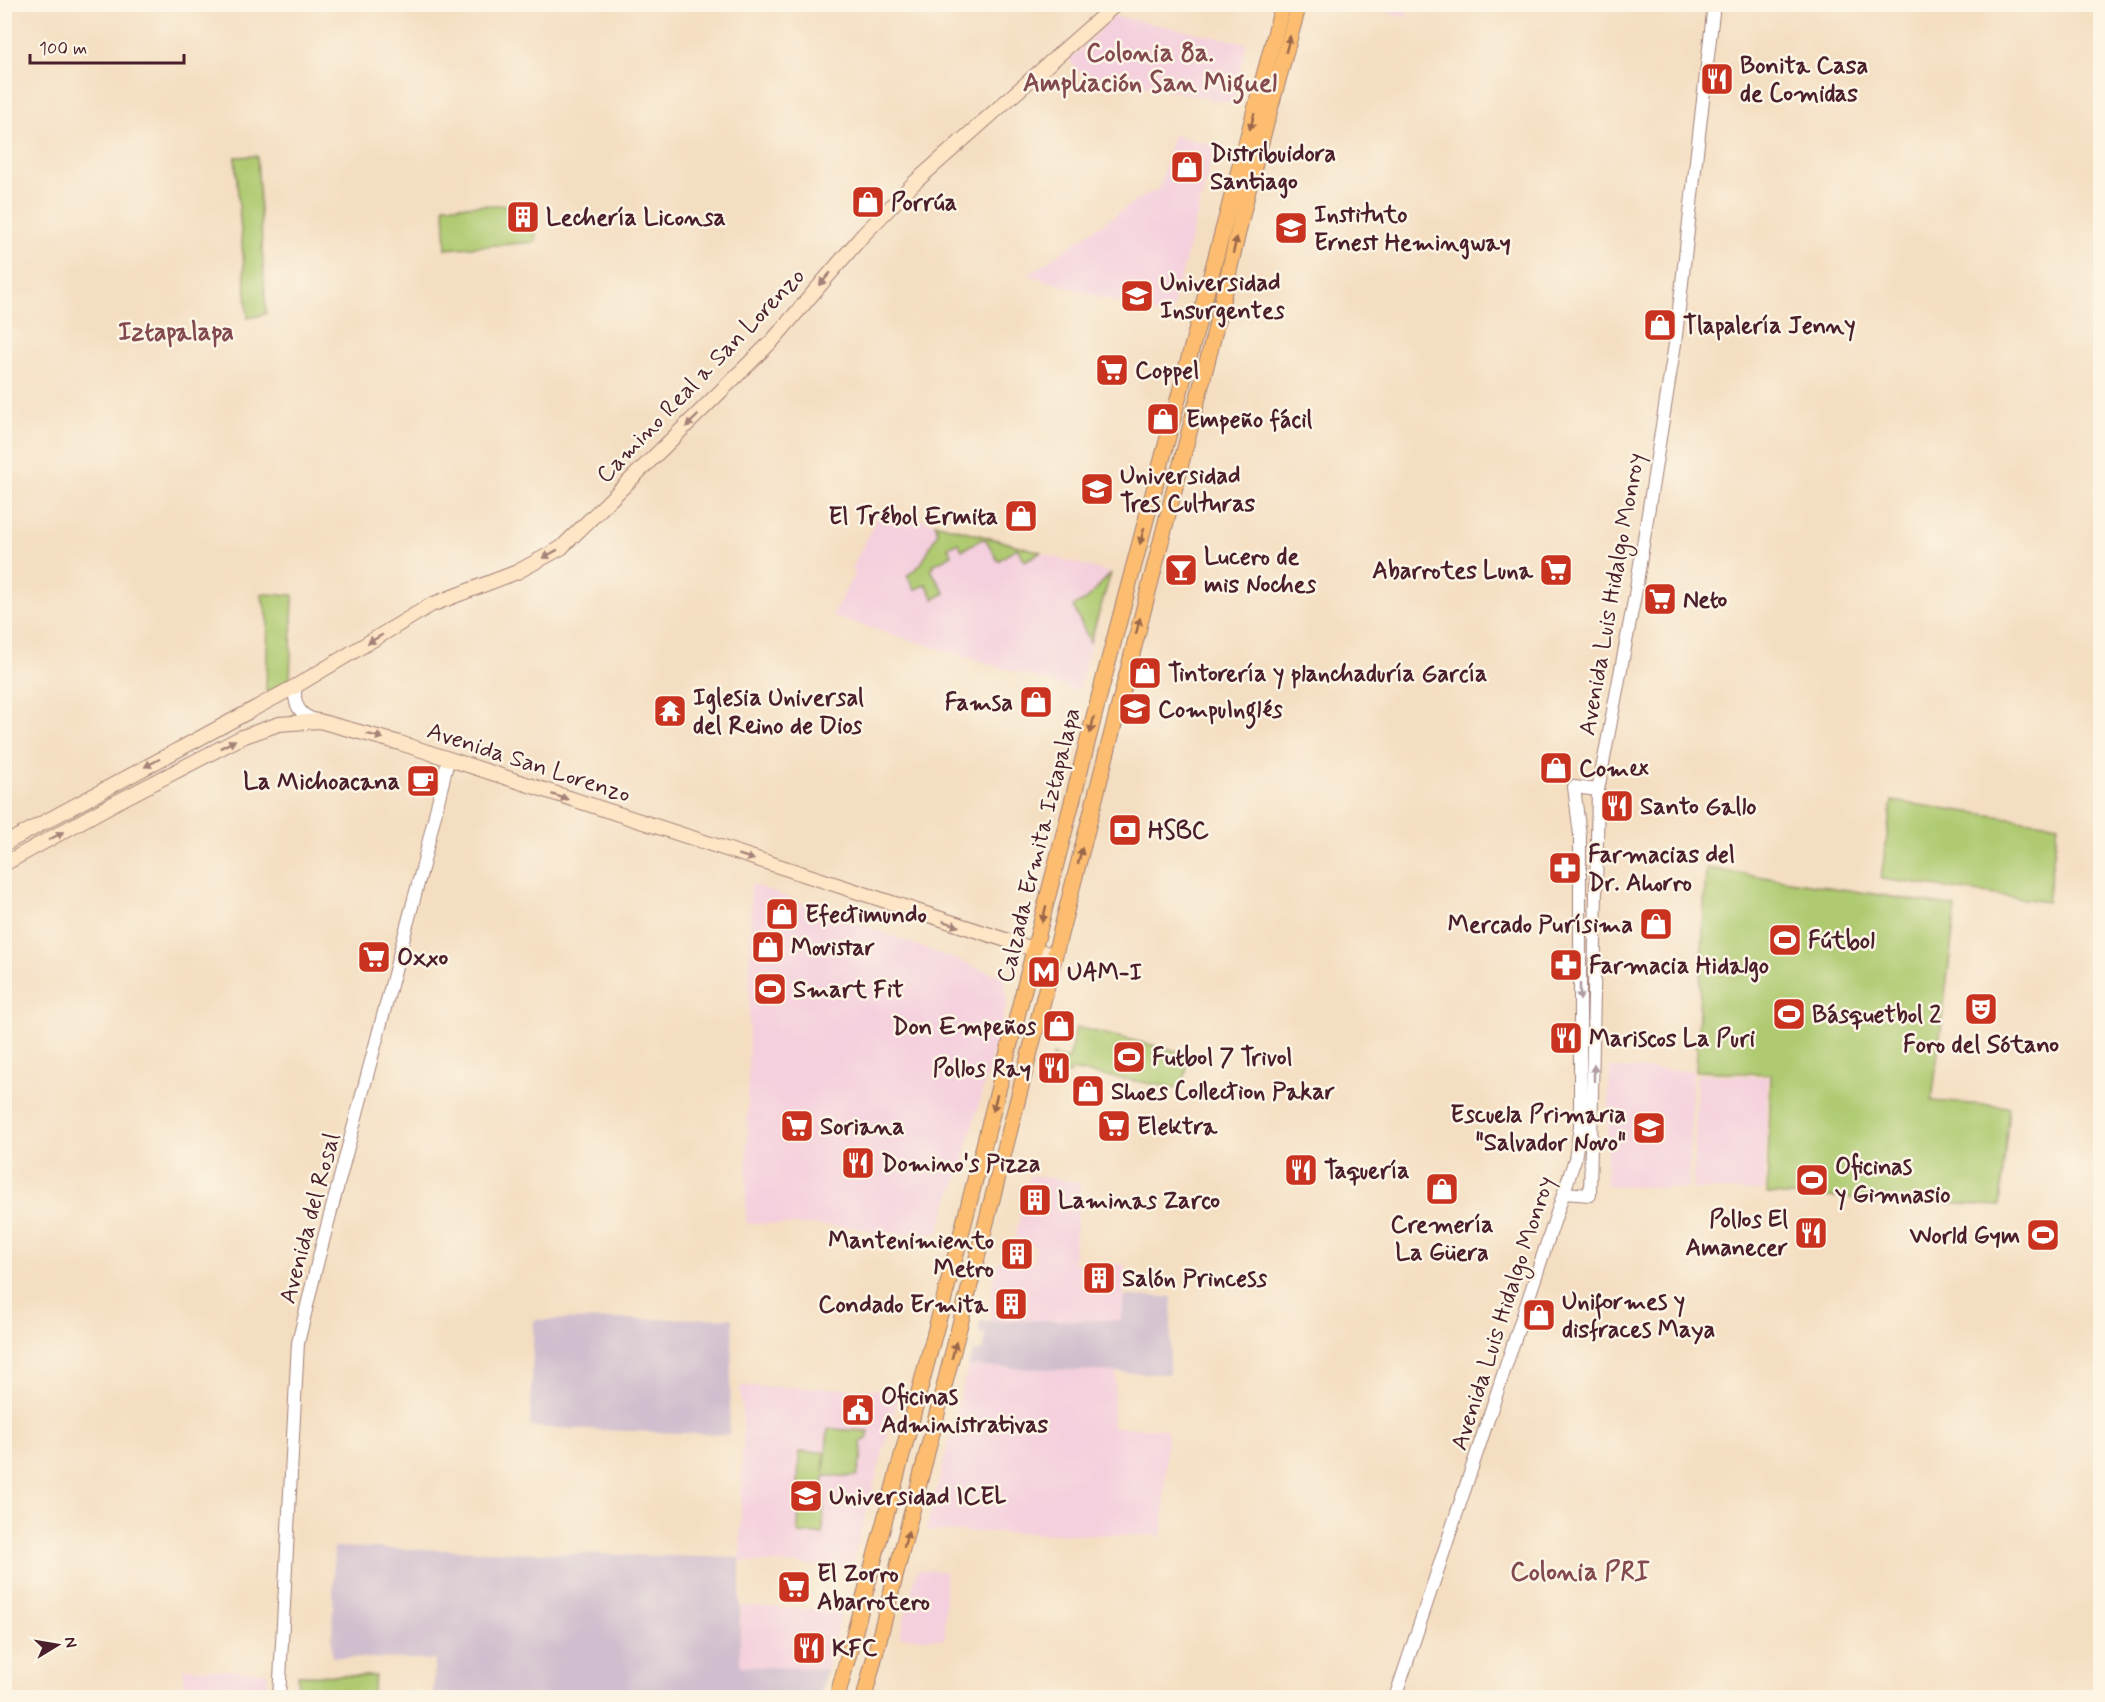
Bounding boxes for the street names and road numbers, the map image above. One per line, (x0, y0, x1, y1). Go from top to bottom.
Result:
street label: Camino Real a San Lorenzo (590, 262, 812, 490)
street label: Avenida Luis Hidalgo Monroy (1572, 450, 1655, 738)
street label: Calzada Ermita Iztapalapa (990, 704, 1089, 986)
street label: Avenida San Lorenzo (423, 716, 634, 811)
street label: Avenida del Rosal (273, 1129, 348, 1307)
street label: Avenida Luis Hidalgo Monroy (1444, 1172, 1564, 1455)

